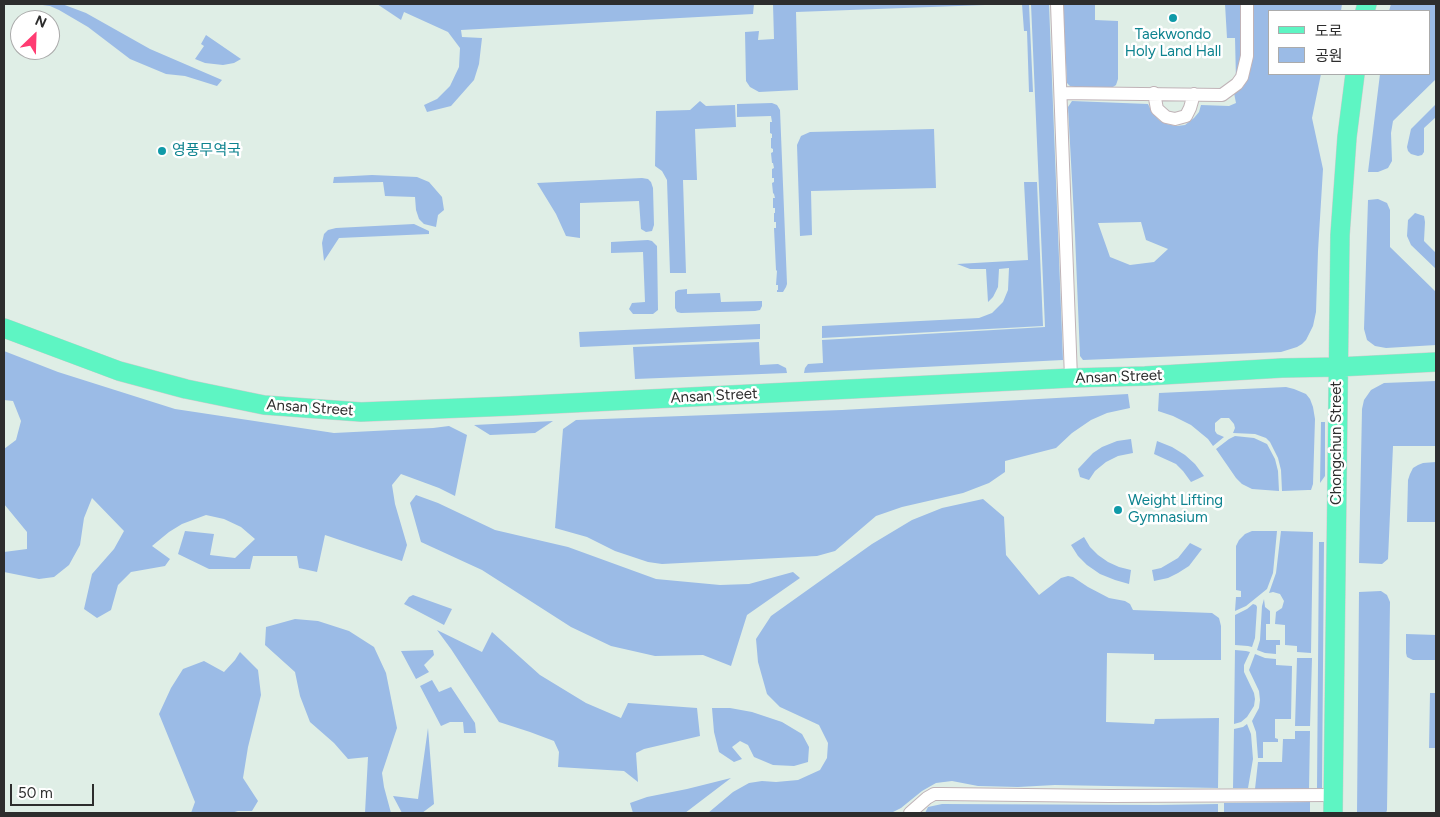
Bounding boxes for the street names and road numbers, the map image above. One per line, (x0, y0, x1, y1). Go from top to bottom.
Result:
street label: Ansan Street (1075, 366, 1163, 388)
street label: Chongchun Street (1328, 381, 1346, 505)
street label: Ansan Street (670, 385, 758, 407)
street label: Ansan Street (266, 396, 354, 420)

